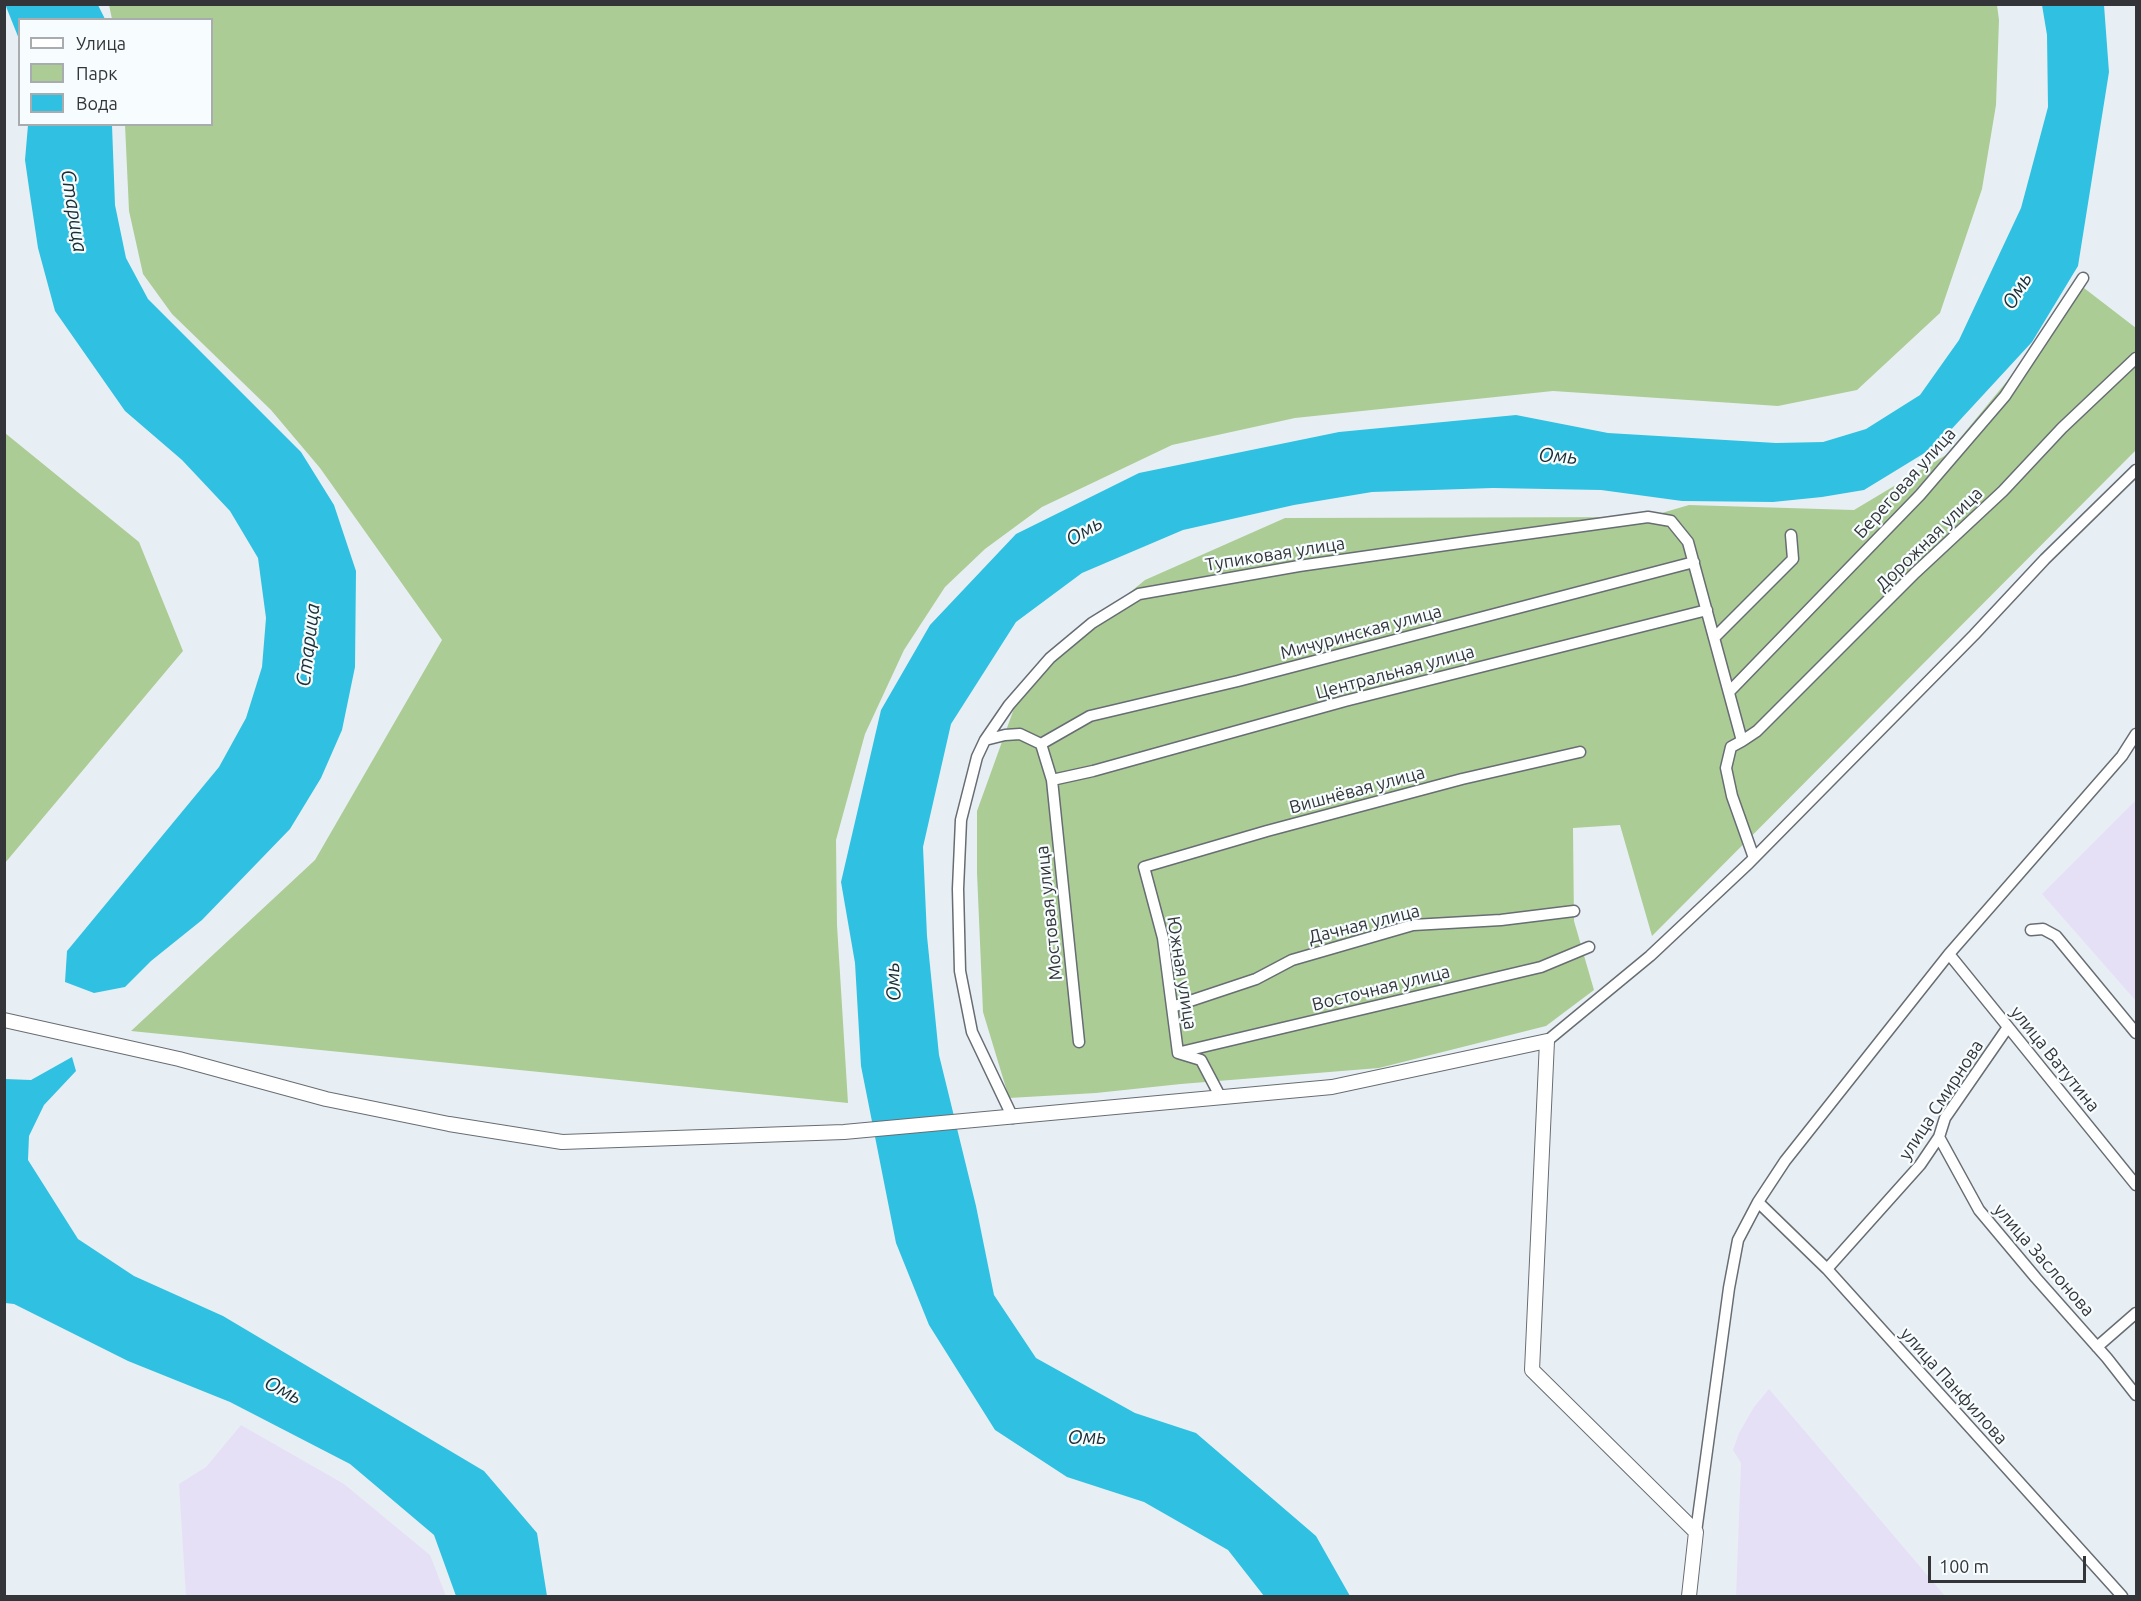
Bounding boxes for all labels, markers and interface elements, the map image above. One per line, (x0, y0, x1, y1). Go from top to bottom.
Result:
legend (18, 18, 213, 126)
text: Улица (76, 33, 126, 53)
text: Парк (76, 63, 117, 83)
text: Вода (76, 93, 118, 113)
water label: Старица (56, 168, 92, 254)
water label: Омь (1997, 268, 2037, 314)
street label: Береговая улица (1850, 423, 1960, 543)
water label: Омь (1538, 443, 1578, 469)
street label: Дорожная улица (1871, 483, 1987, 595)
water label: Омь (1061, 511, 1107, 551)
street label: Тупиковая улица (1204, 532, 1346, 576)
street label: Мичуринская улица (1278, 600, 1444, 664)
water label: Старица (291, 602, 325, 688)
street label: Центральная улица (1313, 640, 1477, 704)
street label: Вишнёвая улица (1287, 762, 1427, 818)
street label: Мостовая улица (1031, 844, 1067, 982)
street label: Дачная улица (1306, 900, 1422, 948)
street label: Южная улица (1162, 915, 1202, 1031)
street label: Восточная улица (1310, 960, 1452, 1016)
water label: Омь (880, 962, 906, 1002)
street label: улица Ватутина (2006, 1002, 2104, 1116)
street label: улица Смирнова (1894, 1036, 1988, 1164)
street label: улица Заслонова (1989, 1199, 2099, 1321)
street label: улица Панфилова (1896, 1323, 2012, 1449)
water label: Омь (260, 1370, 306, 1410)
water label: Омь (1068, 1425, 1106, 1449)
scale bar (1931, 1544, 2088, 1582)
text: 100 m (1939, 1556, 1989, 1576)

